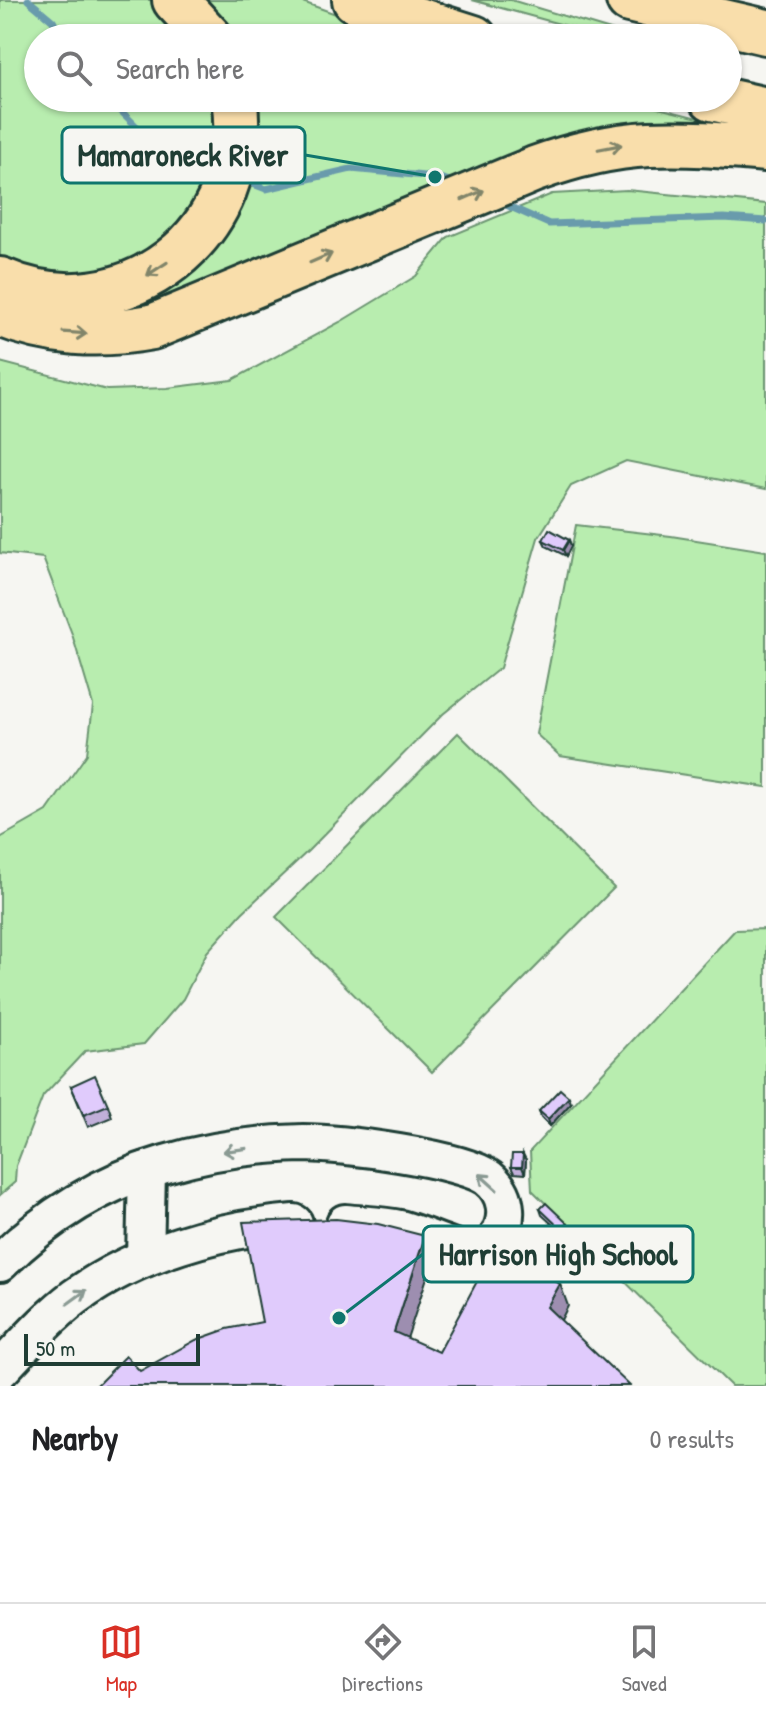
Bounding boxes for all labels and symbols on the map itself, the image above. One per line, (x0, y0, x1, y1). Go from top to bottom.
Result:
callout: Mamaroneck River (62, 127, 305, 183)
text: Mamaroneck River (78, 133, 289, 176)
one-way arrow (597, 139, 622, 154)
one-way arrow (460, 187, 485, 201)
one-way arrow (308, 250, 333, 265)
one-way arrow (146, 262, 169, 278)
one-way arrow (61, 326, 88, 341)
one-way arrow (223, 1143, 249, 1158)
one-way arrow (479, 1173, 499, 1191)
callout: Harrison High School (423, 1226, 693, 1282)
text: Harrison High School (439, 1232, 679, 1276)
one-way arrow (66, 1289, 87, 1306)
scale bar (24, 1330, 200, 1366)

